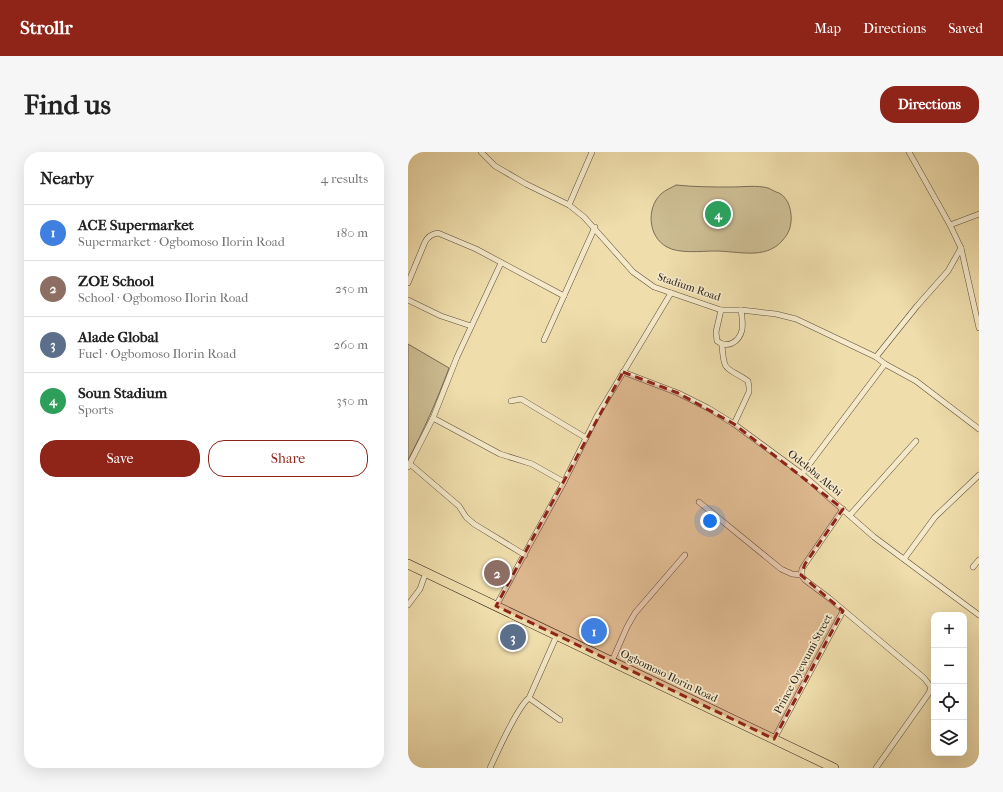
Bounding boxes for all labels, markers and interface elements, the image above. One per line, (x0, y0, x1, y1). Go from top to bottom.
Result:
text: Strollr (20, 17, 73, 39)
text: Map (814, 20, 841, 37)
text: Directions (863, 20, 926, 37)
text: Saved (948, 20, 983, 37)
button: Directions (880, 86, 979, 123)
text: Find us (24, 88, 111, 121)
text: Nearby (40, 168, 94, 188)
text: 4 results (321, 171, 368, 186)
pin: 4 (705, 199, 731, 229)
text: ACE Supermarket (78, 216, 194, 234)
text: 1 (51, 225, 55, 240)
text: 180 m (336, 225, 368, 240)
text: Supermarket · Ogbomoso Ilorin Road (78, 234, 285, 249)
street label: Stadium Road (656, 270, 723, 304)
text: ZOE School (78, 272, 154, 290)
text: 2 (50, 281, 56, 296)
text: 250 m (335, 281, 368, 296)
text: School · Ogbomoso Ilorin Road (78, 290, 248, 305)
text: Alade Global (78, 328, 159, 346)
text: 3 (50, 337, 56, 352)
text: 260 m (334, 337, 368, 352)
text: Fuel · Ogbomoso Ilorin Road (78, 346, 236, 361)
text: Soun Stadium (78, 384, 167, 402)
text: 4 (49, 393, 57, 408)
text: 350 m (336, 393, 368, 408)
text: Sports (78, 402, 113, 417)
button: Save (40, 440, 200, 477)
button: Share (208, 440, 368, 477)
street label: Odeloba Alebi (785, 447, 845, 499)
your location (700, 511, 720, 531)
pin: 2 (484, 558, 510, 588)
street label: Prince Oyewumi Street (771, 612, 835, 716)
map controls (931, 612, 967, 756)
button: + (931, 612, 967, 648)
pin: 1 (581, 616, 607, 646)
pin: 3 (500, 622, 526, 652)
street label: Ogbomoso Ilorin Road (618, 647, 721, 706)
button: − (931, 648, 967, 684)
button: locate (931, 684, 967, 720)
button: layers (931, 720, 967, 756)

